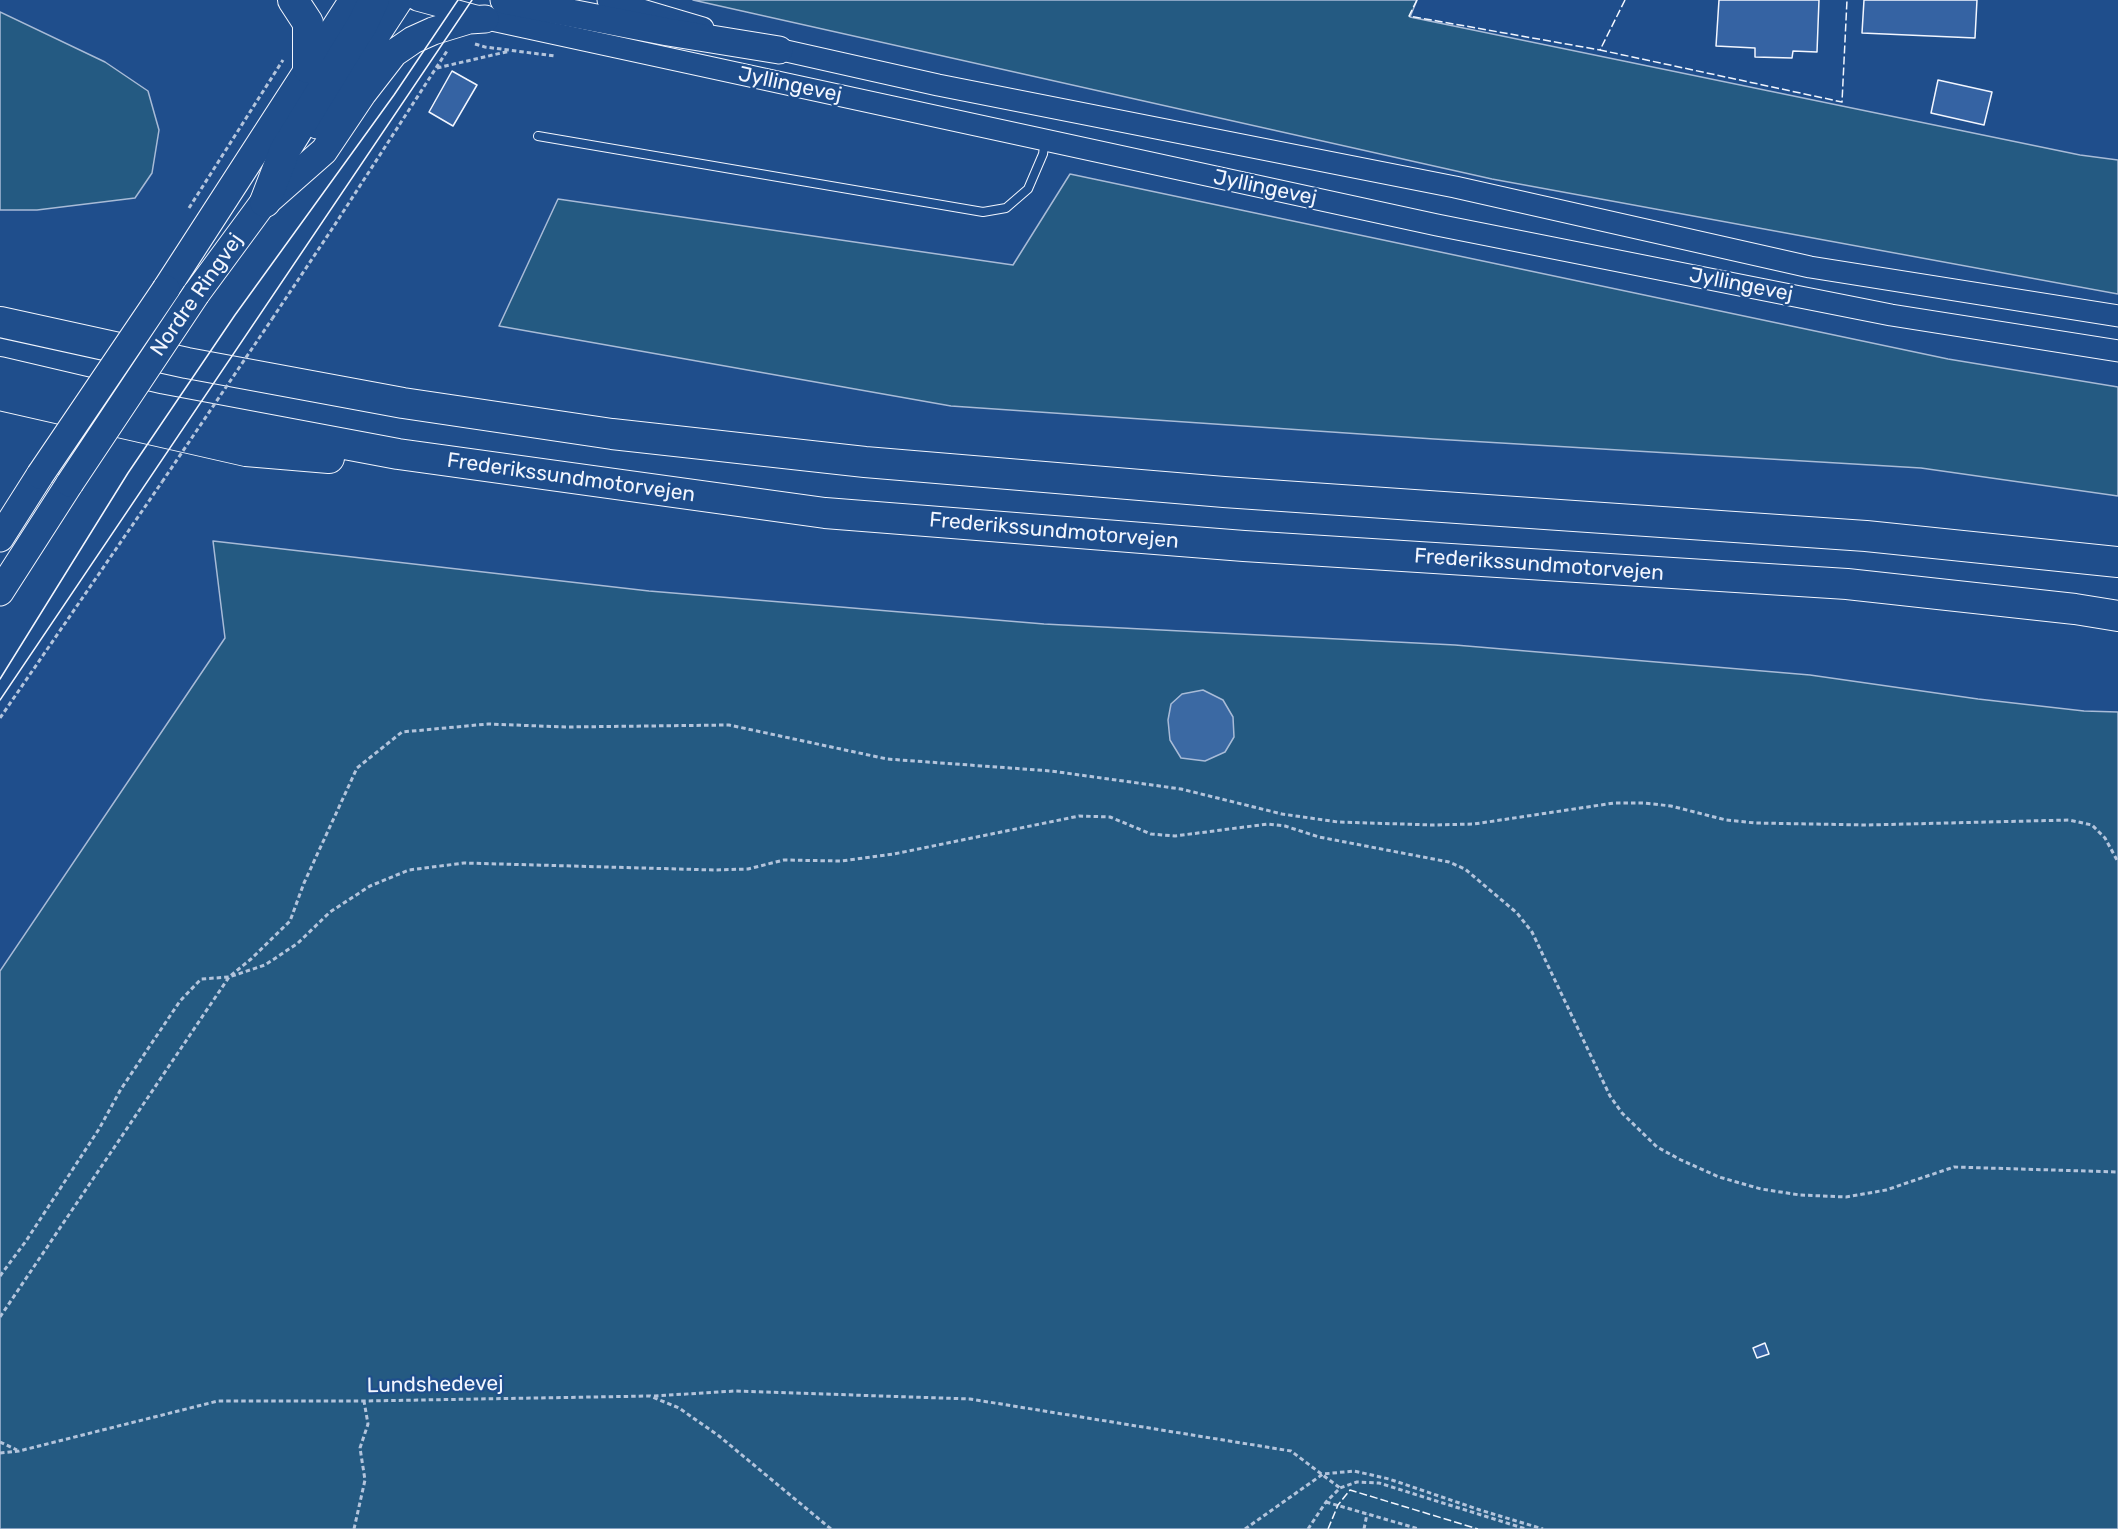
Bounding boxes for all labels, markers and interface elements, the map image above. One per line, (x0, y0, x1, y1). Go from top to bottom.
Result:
street label: Jyllingevej (736, 62, 844, 108)
street label: Jyllingevej (1211, 165, 1319, 211)
street label: Nordre Ringvej (145, 229, 249, 361)
street label: Jyllingevej (1687, 263, 1795, 307)
street label: Frederikssundmotorvejen (445, 448, 697, 508)
street label: Frederikssundmotorvejen (928, 508, 1180, 554)
street label: Frederikssundmotorvejen (1413, 544, 1665, 586)
street label: Lundshedevej (366, 1371, 504, 1399)

